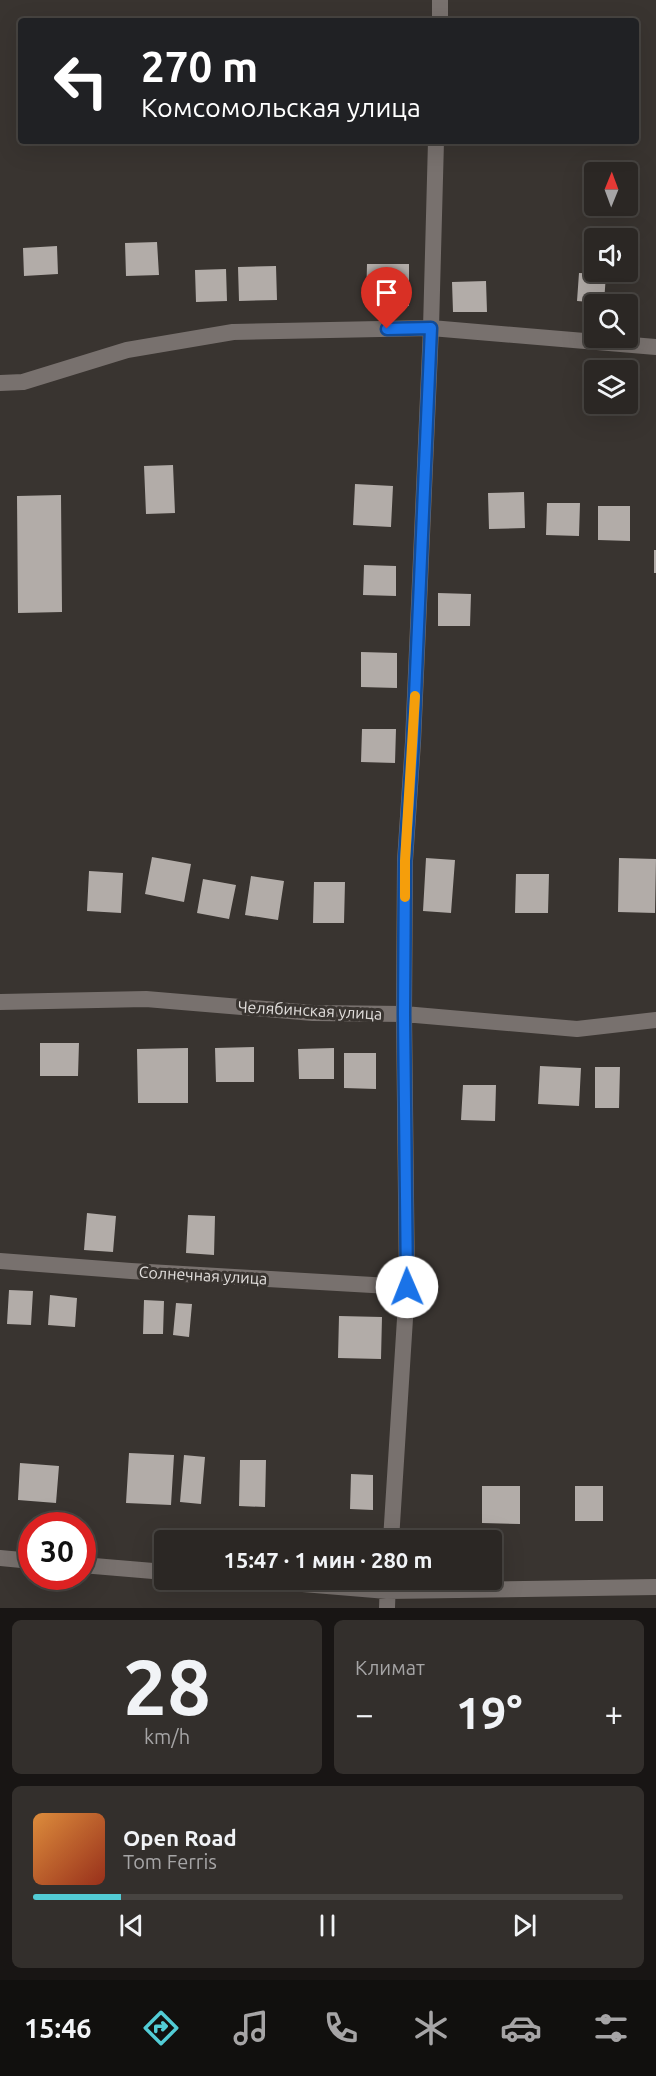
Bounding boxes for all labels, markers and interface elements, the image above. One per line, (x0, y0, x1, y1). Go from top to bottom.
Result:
icon: left (42, 42, 120, 120)
text: 270 m (141, 43, 258, 90)
text: Комсомольская улица (141, 92, 421, 122)
north arrow (584, 162, 638, 216)
map controls (584, 162, 638, 414)
button: sound (584, 228, 638, 282)
pin (361, 267, 412, 329)
icon: arrive (370, 276, 403, 309)
button: search (584, 294, 638, 348)
button: layers (584, 360, 638, 414)
street label: Челябинская улица (237, 997, 383, 1023)
position arrow (375, 1255, 439, 1319)
street label: Солнечная улица (138, 1263, 268, 1287)
speed limit sign: 30 (18, 1512, 96, 1590)
text: 15:47 · 1 мин · 280 m (224, 1547, 432, 1572)
text: 28 (123, 1642, 211, 1730)
text: Климат (355, 1656, 425, 1679)
text: 19° (456, 1687, 522, 1738)
text: − (355, 1695, 374, 1732)
text: + (604, 1695, 623, 1732)
text: km/h (144, 1725, 190, 1748)
text: Open Road (123, 1825, 237, 1850)
text: Tom Ferris (123, 1850, 217, 1873)
icon: previous (115, 1909, 148, 1942)
icon: pause (311, 1909, 344, 1942)
icon: next (508, 1909, 541, 1942)
icon: directions (140, 2007, 182, 2049)
icon: music (230, 2007, 272, 2049)
icon: phone (320, 2007, 362, 2049)
icon: climate (410, 2007, 452, 2049)
icon: car (500, 2007, 542, 2049)
icon: filters (590, 2007, 632, 2049)
text: 15:46 (24, 2013, 92, 2043)

